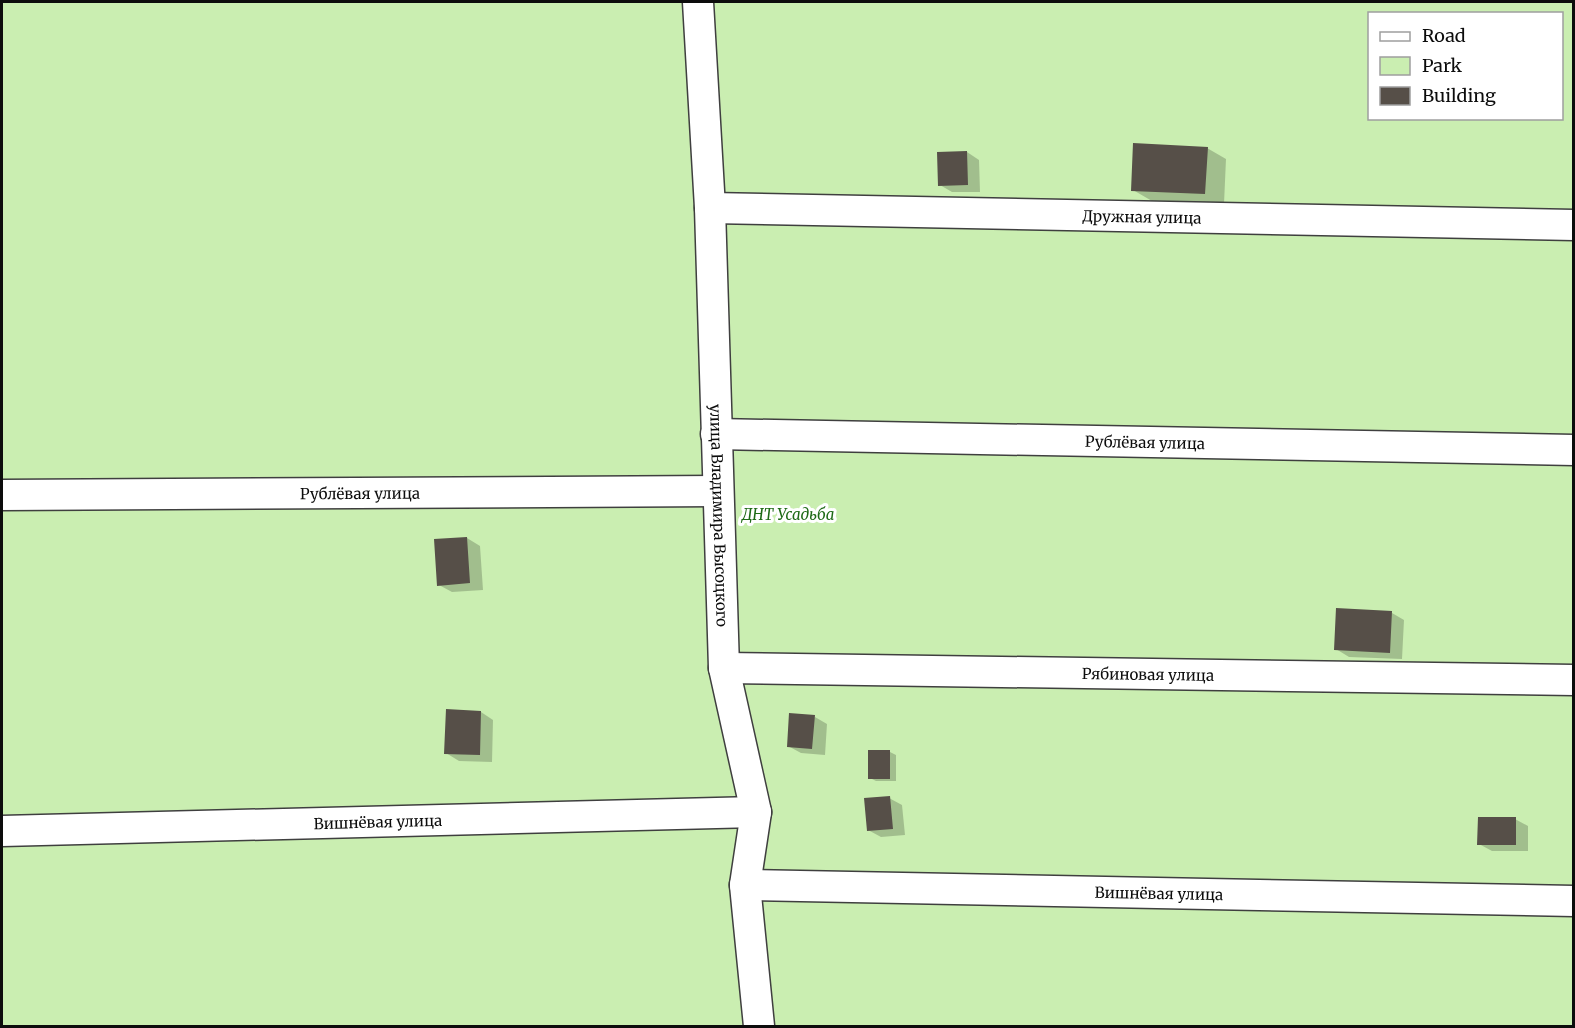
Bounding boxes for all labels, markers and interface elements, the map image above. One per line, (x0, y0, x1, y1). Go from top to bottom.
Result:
legend (1368, 12, 1563, 120)
text: Road (1422, 24, 1466, 47)
text: Park (1422, 54, 1463, 77)
text: Building (1422, 84, 1496, 107)
street label: Дружная улица (1082, 206, 1202, 227)
street label: улица Владимира Высоцкого (706, 404, 732, 627)
street label: Рублёвая улица (1085, 431, 1205, 453)
street label: Рублёвая улица (300, 483, 420, 503)
park label: ДНТ Усадьба (741, 505, 834, 524)
street label: Рябиновая улица (1082, 664, 1214, 684)
street label: Вишнёвая улица (313, 810, 442, 833)
street label: Вишнёвая улица (1094, 882, 1223, 904)

